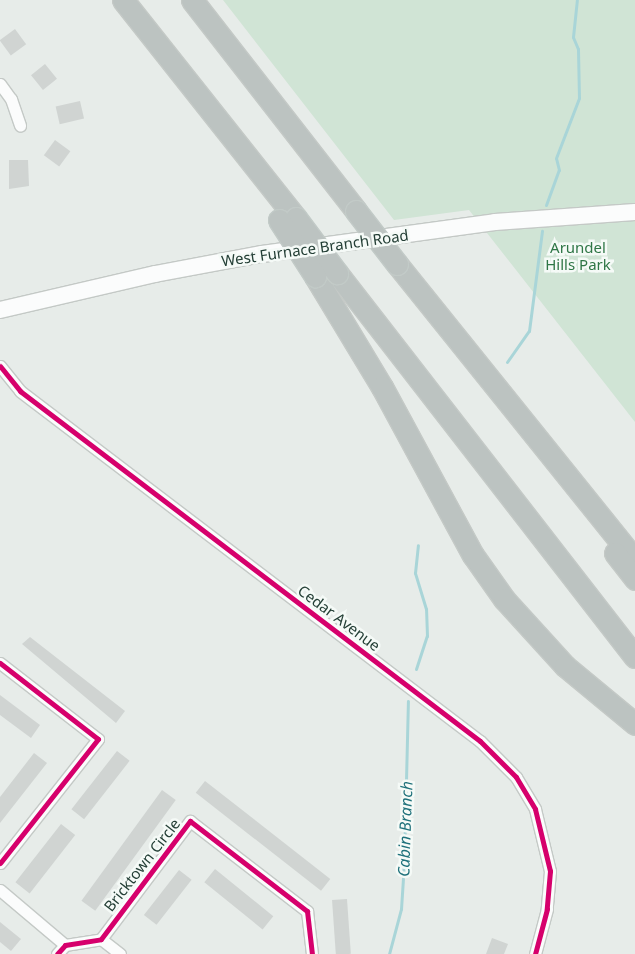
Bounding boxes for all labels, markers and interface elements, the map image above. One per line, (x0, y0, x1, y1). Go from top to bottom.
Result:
street label: West Furnace Branch Road (220, 226, 410, 270)
park label: Arundel Hills Park (545, 238, 611, 273)
street label: Cedar Avenue (294, 581, 384, 655)
water label: Cabin Branch (394, 781, 416, 877)
street label: Bricktown Circle (100, 815, 184, 915)

